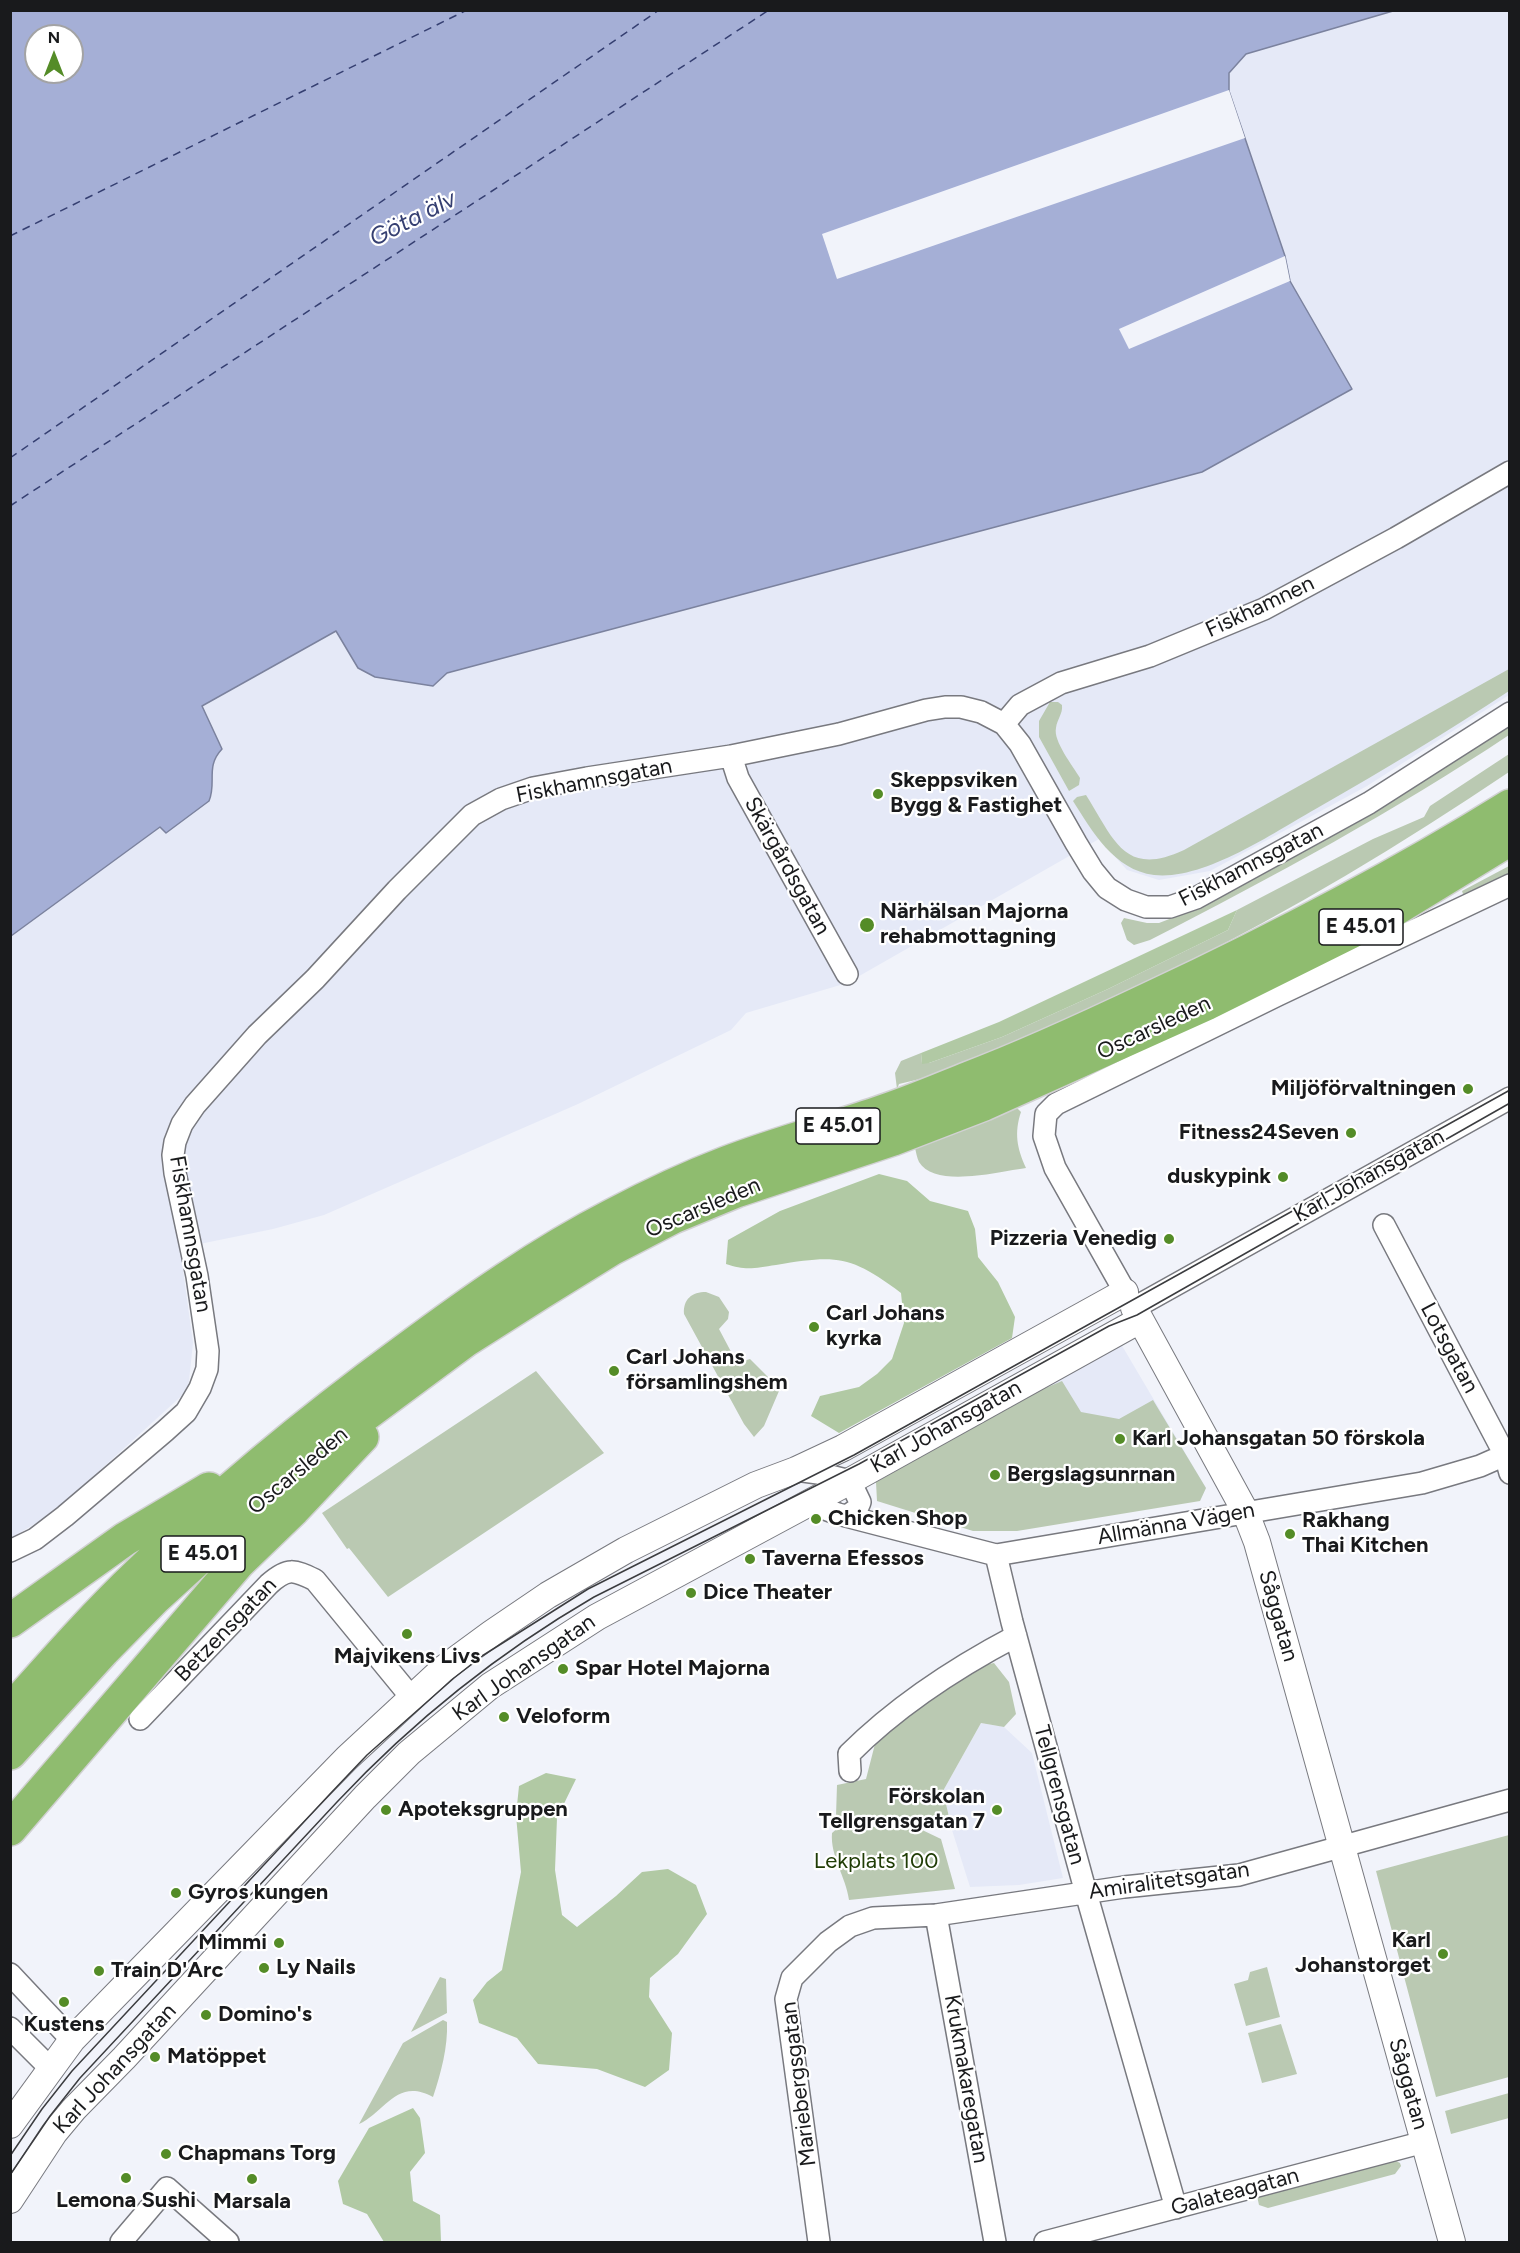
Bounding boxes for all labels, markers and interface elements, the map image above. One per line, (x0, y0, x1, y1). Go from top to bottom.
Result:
north arrow (24, 24, 84, 84)
text: N (48, 28, 60, 47)
water label: Göta älv (365, 185, 461, 253)
street label: Fiskhamnen (1202, 570, 1318, 644)
street label: Fiskhamnsgatan (514, 753, 674, 809)
place label: Skeppsviken Bygg & Fastighet (890, 768, 1062, 819)
marker: Skeppsviken Bygg & Fastighet (871, 787, 885, 801)
street label: Skärgårdsgatan (738, 793, 836, 939)
street label: Fiskhamnsgatan (1174, 817, 1328, 913)
place label: Närhälsan Majorna rehabmottagning (880, 899, 1069, 950)
road number: E 45.01 (1319, 909, 1403, 945)
marker: Närhälsan Majorna rehabmottagning (858, 916, 876, 934)
street label: Oscarsleden (1093, 990, 1215, 1066)
place label: Miljöförvaltningen (1271, 1076, 1456, 1102)
marker: Miljöförvaltningen (1461, 1082, 1475, 1096)
road number: E 45.01 (796, 1108, 880, 1144)
place label: Fitness24Seven (1179, 1120, 1339, 1146)
street label: Karl Johansgatan (1289, 1124, 1449, 1228)
marker: Fitness24Seven (1344, 1126, 1358, 1140)
street label: Fiskhamnsgatan (163, 1154, 217, 1314)
place label: duskypink (1167, 1164, 1271, 1190)
marker: duskypink (1276, 1170, 1290, 1184)
street label: Oscarsleden (642, 1172, 764, 1244)
place label: Pizzeria Venedig (990, 1226, 1157, 1252)
marker: Pizzeria Venedig (1162, 1232, 1176, 1246)
street label: Lotsgatan (1414, 1298, 1484, 1398)
place label: Carl Johans kyrka (826, 1301, 945, 1352)
marker: Carl Johans kyrka (807, 1320, 821, 1334)
place label: Carl Johans församlingshem (626, 1345, 788, 1396)
marker: Carl Johans församlingshem (607, 1364, 621, 1378)
street label: Karl Johansgatan (866, 1375, 1026, 1479)
street label: Oscarsleden (243, 1422, 353, 1520)
place label: Karl Johansgatan 50 förskola (1132, 1426, 1425, 1452)
marker: Karl Johansgatan 50 förskola (1113, 1432, 1127, 1446)
place label: Bergslagsunrnan (1007, 1462, 1175, 1488)
marker: Bergslagsunrnan (988, 1468, 1002, 1482)
street label: Allmänna Vägen (1095, 1497, 1257, 1551)
place label: Chicken Shop (828, 1506, 967, 1532)
place label: Rakhang Thai Kitchen (1302, 1508, 1428, 1560)
marker: Chicken Shop (809, 1512, 823, 1526)
marker: Rakhang Thai Kitchen (1283, 1527, 1297, 1541)
road number: E 45.01 (161, 1536, 245, 1572)
place label: Taverna Efessos (762, 1546, 924, 1572)
marker: Taverna Efessos (743, 1552, 757, 1566)
street label: Såggatan (1252, 1567, 1304, 1665)
street label: Betzensgatan (170, 1572, 282, 1688)
place label: Dice Theater (703, 1580, 832, 1606)
marker: Dice Theater (684, 1586, 698, 1600)
street label: Karl Johansgatan (448, 1609, 600, 1727)
marker: Majvikens Livs (400, 1627, 414, 1641)
place label: Majvikens Livs (334, 1644, 480, 1670)
place label: Spar Hotel Majorna (575, 1656, 770, 1682)
marker: Spar Hotel Majorna (556, 1662, 570, 1676)
place label: Veloform (516, 1704, 610, 1730)
marker: Veloform (497, 1710, 511, 1724)
street label: Tellgrensgatan (1028, 1722, 1090, 1868)
place label: Förskolan Tellgrensgatan 7 (819, 1784, 985, 1836)
place label: Apoteksgruppen (398, 1797, 568, 1823)
marker: Apoteksgruppen (379, 1803, 393, 1817)
marker: Förskolan Tellgrensgatan 7 (990, 1803, 1004, 1817)
park label: Lekplats 100 (814, 1849, 938, 1875)
street label: Amiralitetsgatan (1087, 1857, 1251, 1905)
place label: Gyros kungen (188, 1880, 328, 1906)
marker: Gyros kungen (169, 1886, 183, 1900)
place label: Karl Johanstorget (1295, 1928, 1431, 1980)
place label: Mimmi (198, 1930, 267, 1956)
marker: Mimmi (272, 1936, 286, 1950)
marker: Karl Johanstorget (1436, 1947, 1450, 1961)
place label: Ly Nails (276, 1955, 355, 1981)
place label: Train D'Arc (111, 1958, 223, 1984)
marker: Ly Nails (257, 1961, 271, 1975)
marker: Train D'Arc (92, 1964, 106, 1978)
street label: Krukmakaregatan (938, 1993, 994, 2165)
marker: Kustens (57, 1995, 71, 2009)
street label: Karl Johansgatan (48, 1999, 182, 2139)
street label: Mariebergsgatan (776, 2000, 822, 2168)
place label: Domino's (218, 2002, 312, 2028)
marker: Domino's (199, 2008, 213, 2022)
place label: Kustens (24, 2012, 104, 2038)
street label: Såggatan (1382, 2035, 1434, 2133)
place label: Matöppet (167, 2044, 266, 2070)
marker: Matöppet (148, 2050, 162, 2064)
place label: Chapmans Torg (178, 2141, 336, 2167)
marker: Chapmans Torg (159, 2147, 173, 2161)
street label: Galateagatan (1168, 2162, 1302, 2222)
marker: Lemona Sushi (119, 2171, 133, 2185)
marker: Marsala (245, 2172, 259, 2186)
place label: Lemona Sushi (56, 2188, 196, 2214)
place label: Marsala (213, 2189, 291, 2215)

